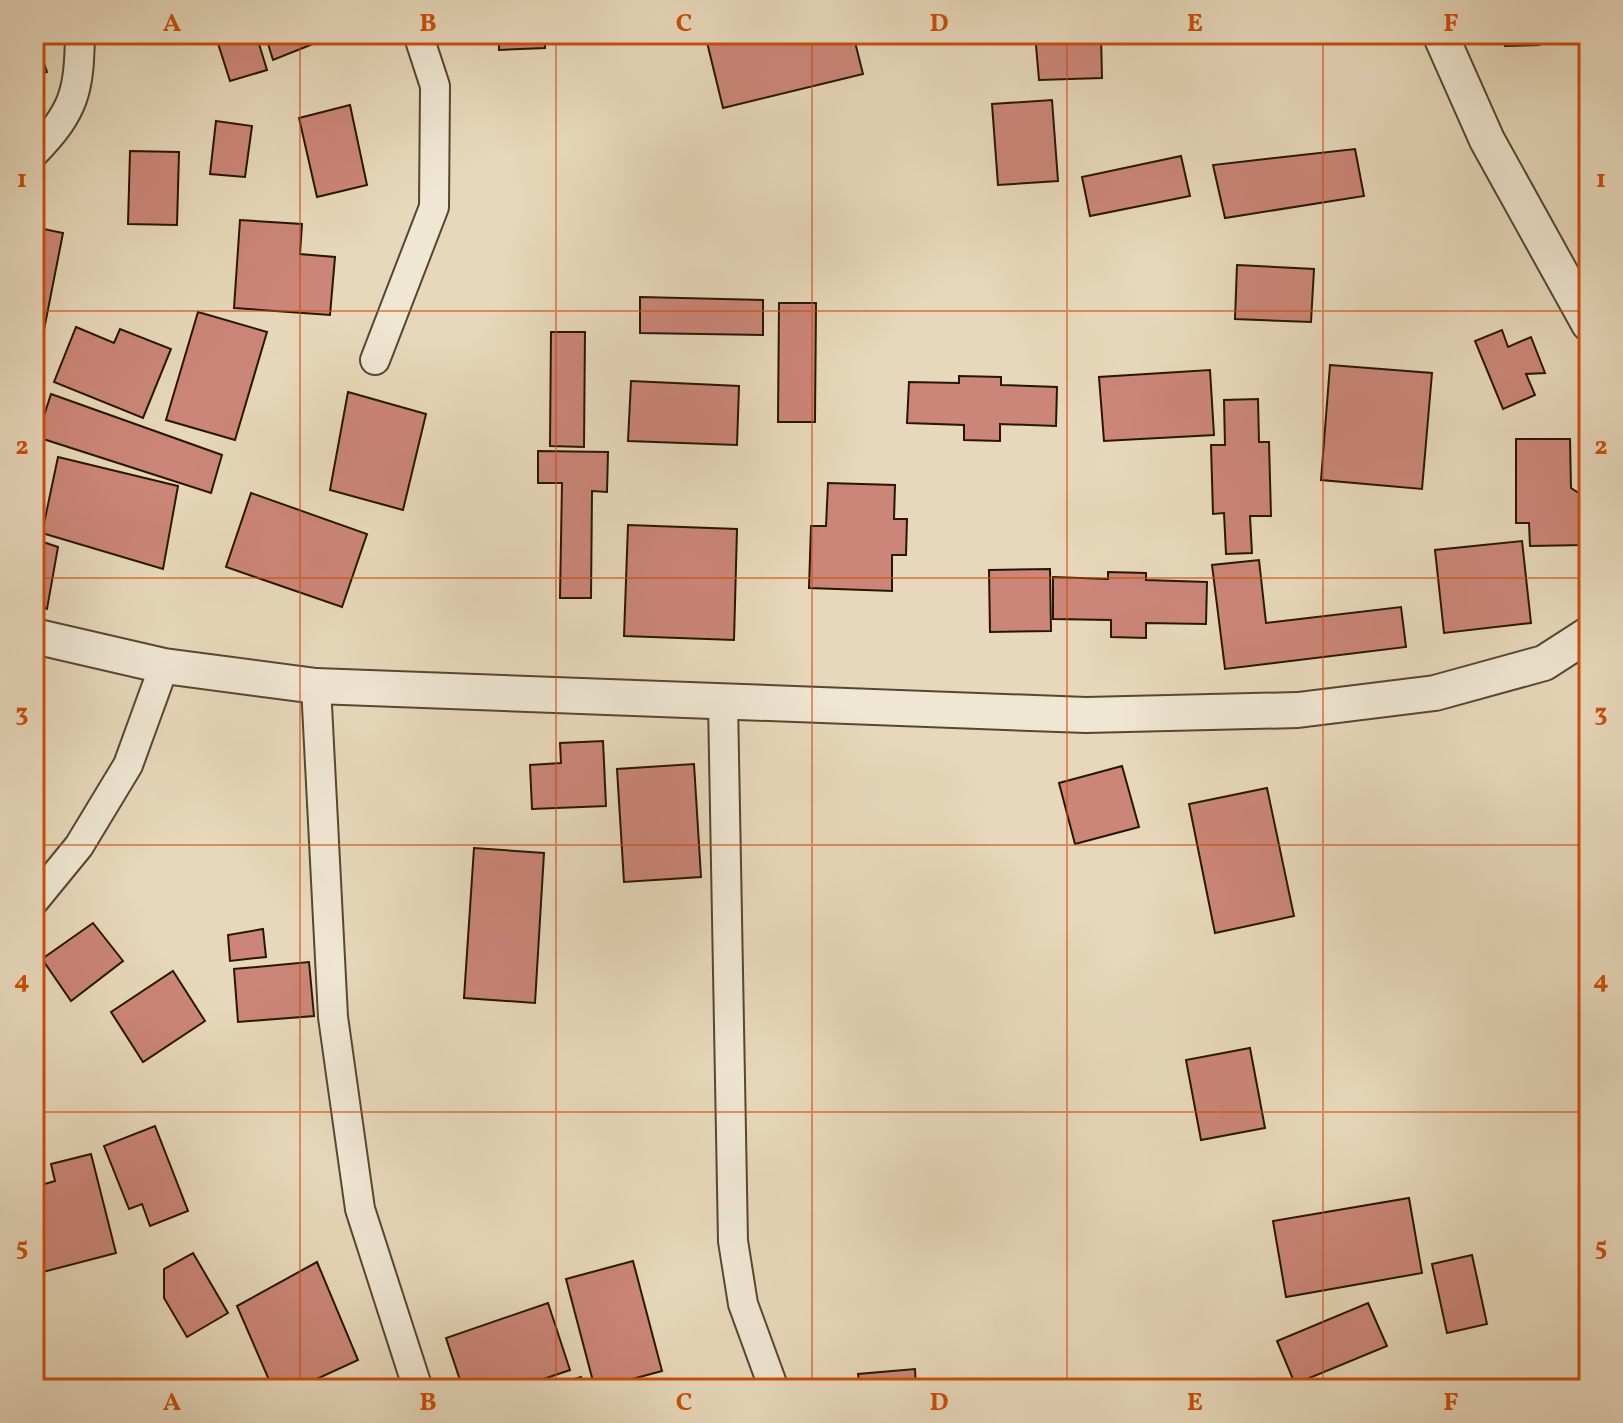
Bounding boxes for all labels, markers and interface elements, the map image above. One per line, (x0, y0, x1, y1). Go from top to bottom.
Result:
text: A (163, 6, 182, 42)
text: B (419, 6, 437, 42)
text: C (676, 6, 692, 42)
text: D (929, 6, 949, 42)
text: E (1187, 6, 1203, 42)
text: F (1443, 6, 1459, 42)
text: 1 (17, 162, 27, 198)
text: 1 (1596, 162, 1606, 198)
text: 2 (15, 429, 29, 465)
text: 2 (1594, 429, 1608, 465)
text: 3 (15, 696, 29, 732)
text: 3 (1594, 696, 1608, 732)
text: 4 (14, 963, 30, 999)
text: 4 (1593, 963, 1609, 999)
text: 5 (16, 1230, 28, 1266)
text: 5 (1595, 1230, 1607, 1266)
text: A (163, 1385, 182, 1421)
text: B (419, 1385, 437, 1421)
text: C (676, 1385, 692, 1421)
text: D (929, 1385, 949, 1421)
text: E (1187, 1385, 1203, 1421)
text: F (1443, 1385, 1459, 1421)

